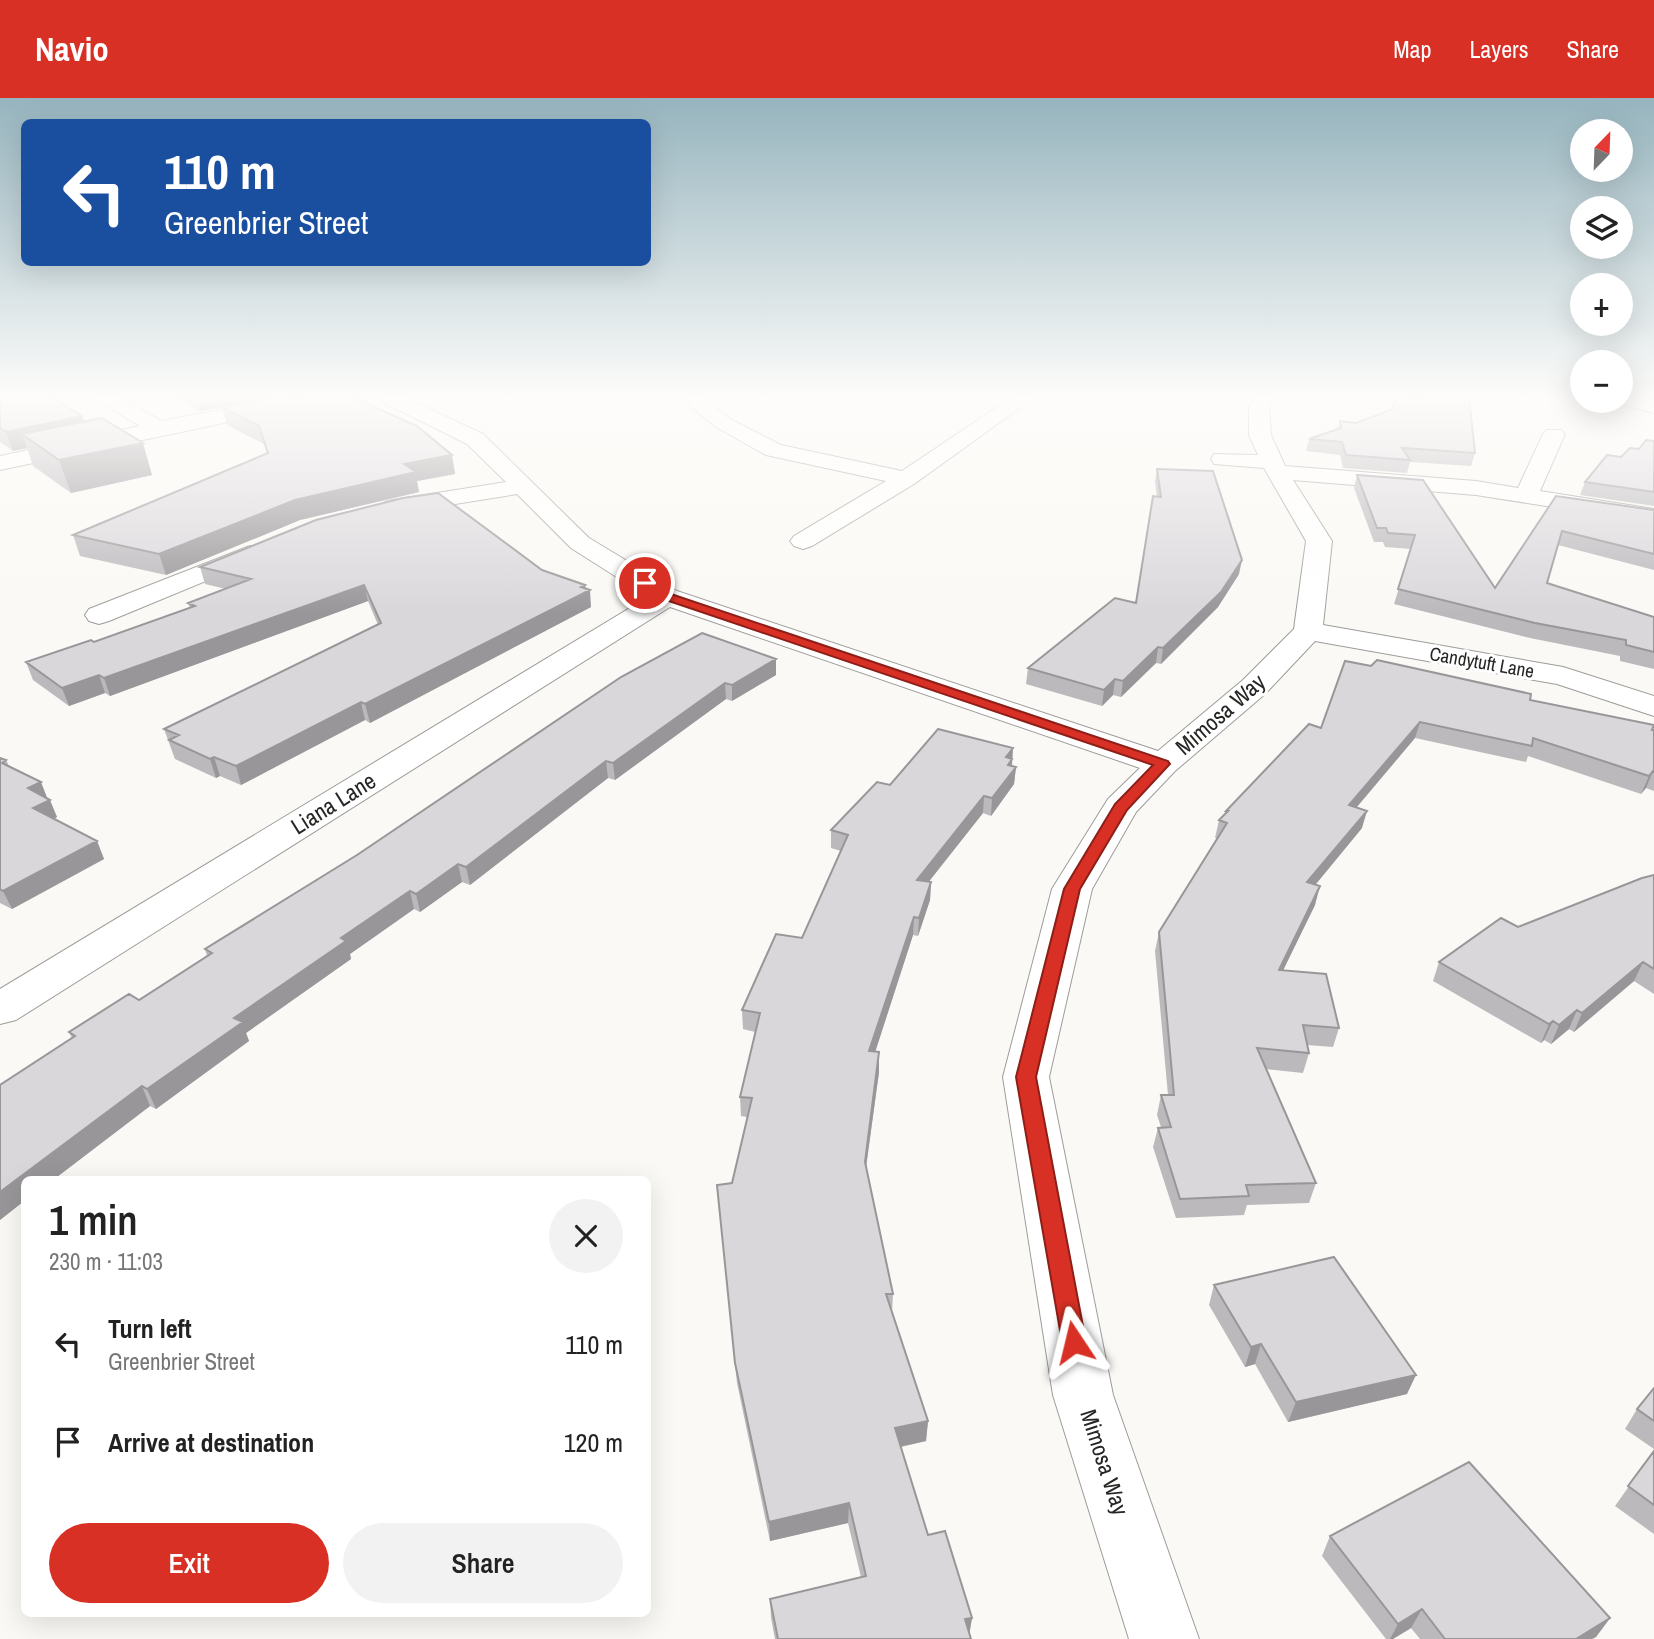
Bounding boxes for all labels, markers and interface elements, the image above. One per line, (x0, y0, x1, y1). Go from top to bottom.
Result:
text: Navio (35, 27, 109, 71)
text: Map (1393, 33, 1431, 65)
text: Layers (1469, 33, 1528, 65)
text: Share (1566, 33, 1619, 65)
north arrow (1570, 119, 1633, 182)
map controls (1570, 119, 1633, 413)
text: 110 m (164, 138, 276, 204)
icon: left (49, 147, 140, 238)
button: layers (1570, 196, 1633, 259)
text: Greenbrier Street (164, 201, 368, 244)
button: + (1570, 273, 1633, 336)
button: − (1570, 350, 1633, 413)
pin (615, 553, 675, 613)
icon: arrive (626, 564, 664, 602)
street label: Candytuft Lane (1428, 640, 1536, 684)
street label: Mimosa Way (1169, 666, 1272, 762)
street label: Liana Lane (285, 765, 381, 841)
text: 1 min (49, 1192, 138, 1248)
button: close (549, 1199, 623, 1273)
text: 230 m · 11:03 (49, 1246, 163, 1277)
position arrow (1037, 1305, 1111, 1379)
text: Turn left (108, 1311, 192, 1346)
icon: left (49, 1325, 87, 1363)
text: 110 m (565, 1327, 623, 1362)
text: Greenbrier Street (108, 1346, 255, 1377)
street label: Mimosa Way (1073, 1405, 1137, 1519)
icon: arrive (49, 1423, 87, 1461)
text: Arrive at destination (108, 1425, 314, 1460)
text: 120 m (564, 1425, 623, 1460)
button: Exit (49, 1523, 329, 1603)
button: Share (343, 1523, 623, 1603)

